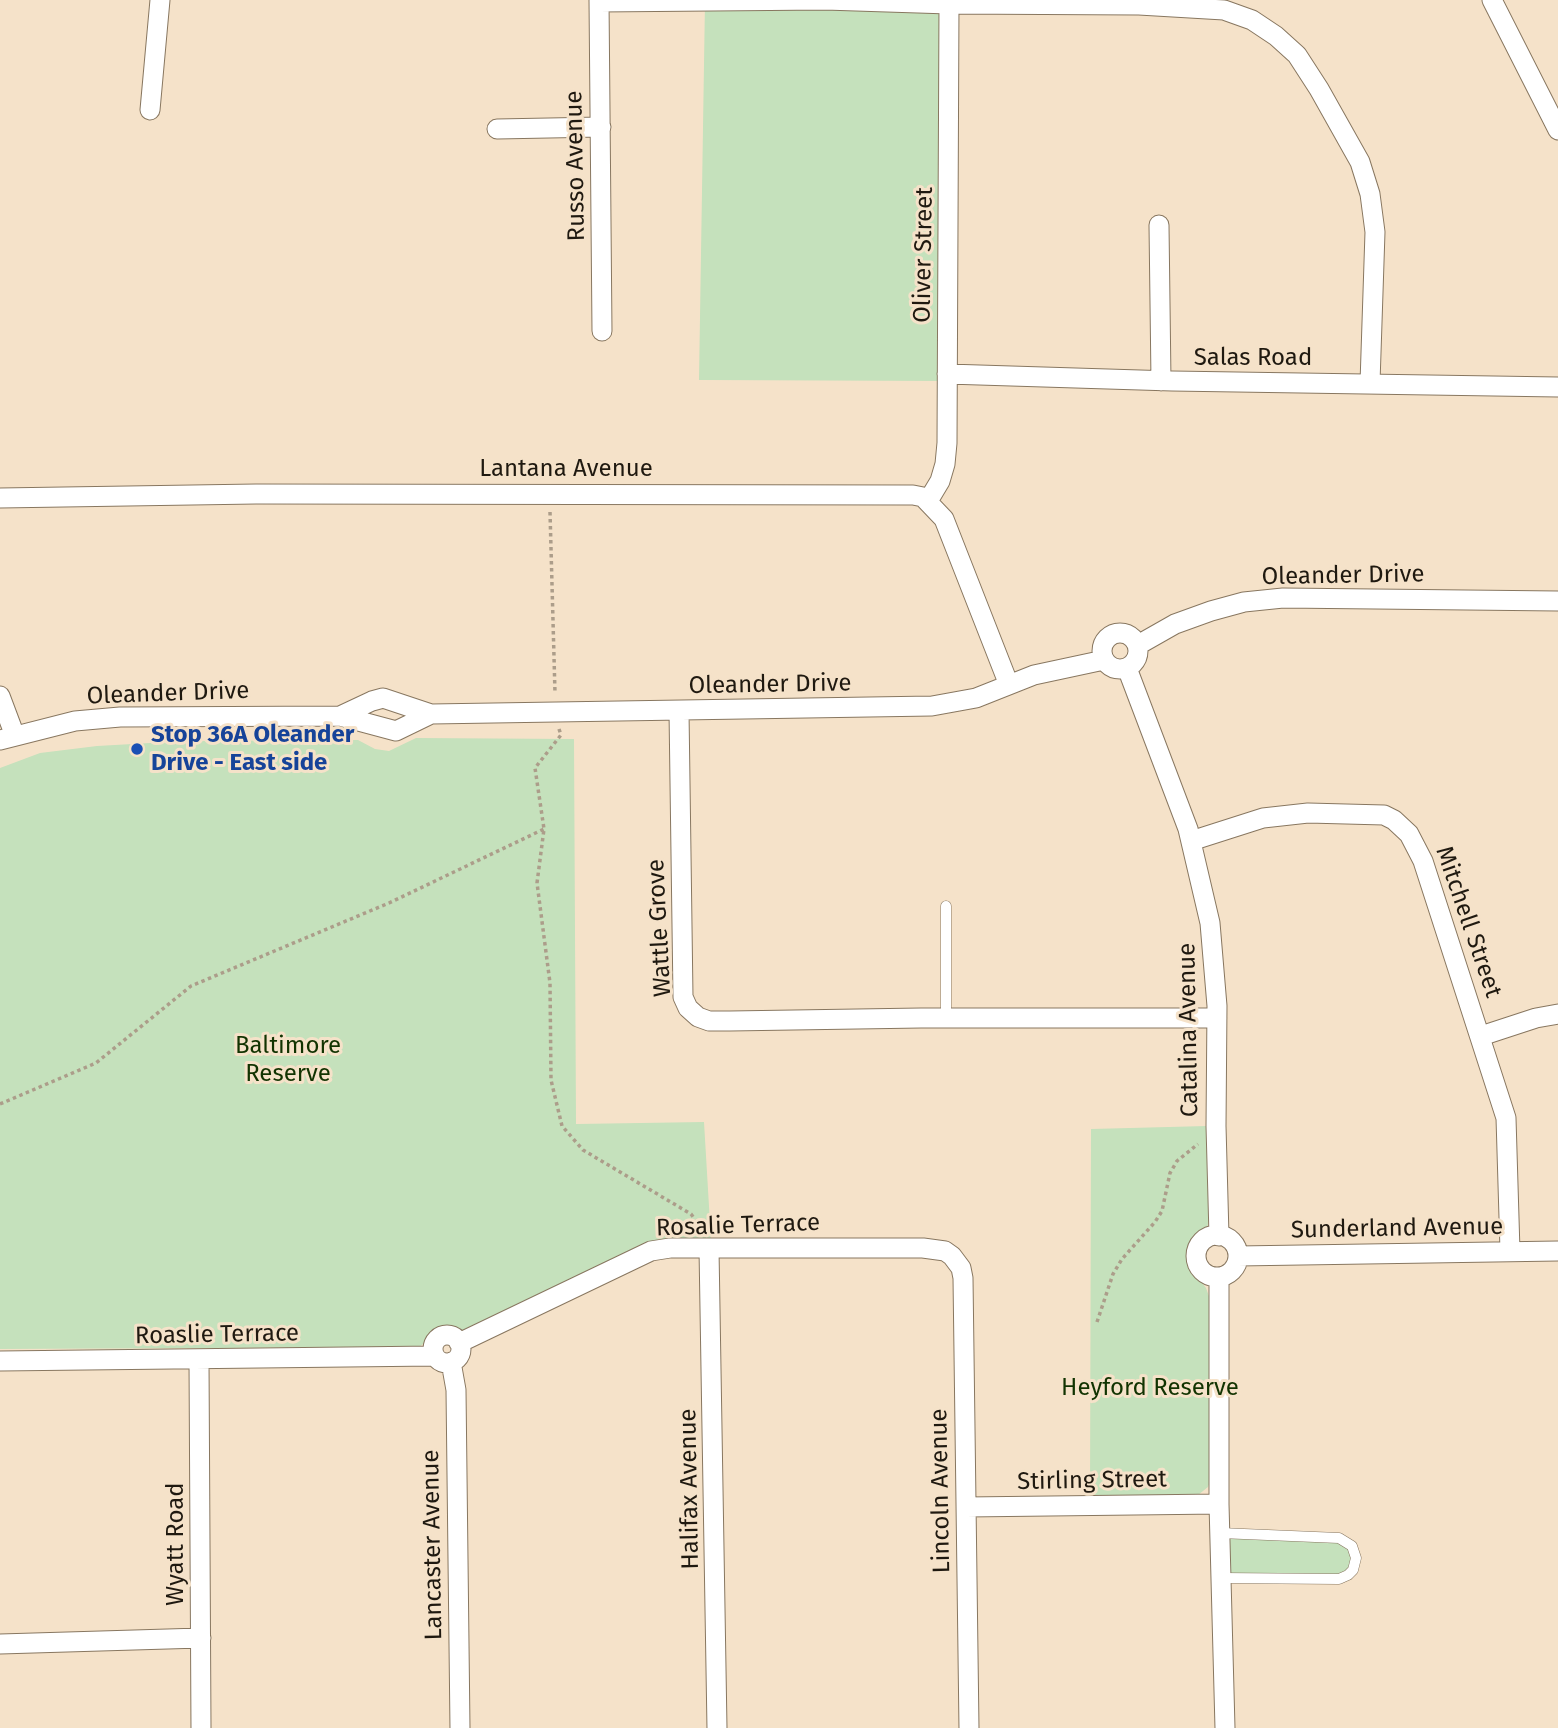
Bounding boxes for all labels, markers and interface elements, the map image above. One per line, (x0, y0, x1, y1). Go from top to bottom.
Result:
street label: Russo Avenue (560, 90, 592, 242)
street label: Oliver Street (908, 187, 940, 323)
street label: Salas Road (1194, 344, 1312, 372)
street label: Lantana Avenue (479, 455, 653, 483)
street label: Oleander Drive (1261, 560, 1425, 592)
street label: Oleander Drive (688, 669, 852, 701)
street label: Oleander Drive (86, 677, 250, 711)
place label: Stop 36A Oleander Drive - East side (151, 721, 354, 777)
marker: Stop 36A Oleander Drive - East side (129, 741, 145, 757)
street label: Mitchell Street (1429, 843, 1507, 1001)
street label: Wattle Grove (642, 858, 678, 998)
street label: Catalina Avenue (1173, 943, 1205, 1117)
park label: Baltimore Reserve (235, 1032, 341, 1088)
street label: Rosalie Terrace (655, 1209, 821, 1243)
street label: Sunderland Avenue (1291, 1213, 1503, 1245)
street label: Roaslie Terrace (135, 1319, 299, 1351)
park label: Heyford Reserve (1061, 1374, 1239, 1402)
street label: Halifax Avenue (674, 1408, 706, 1570)
street label: Lincoln Avenue (925, 1408, 957, 1574)
street label: Lancaster Avenue (417, 1449, 449, 1641)
street label: Stirling Street (1017, 1465, 1167, 1497)
street label: Wyatt Road (162, 1482, 190, 1606)

